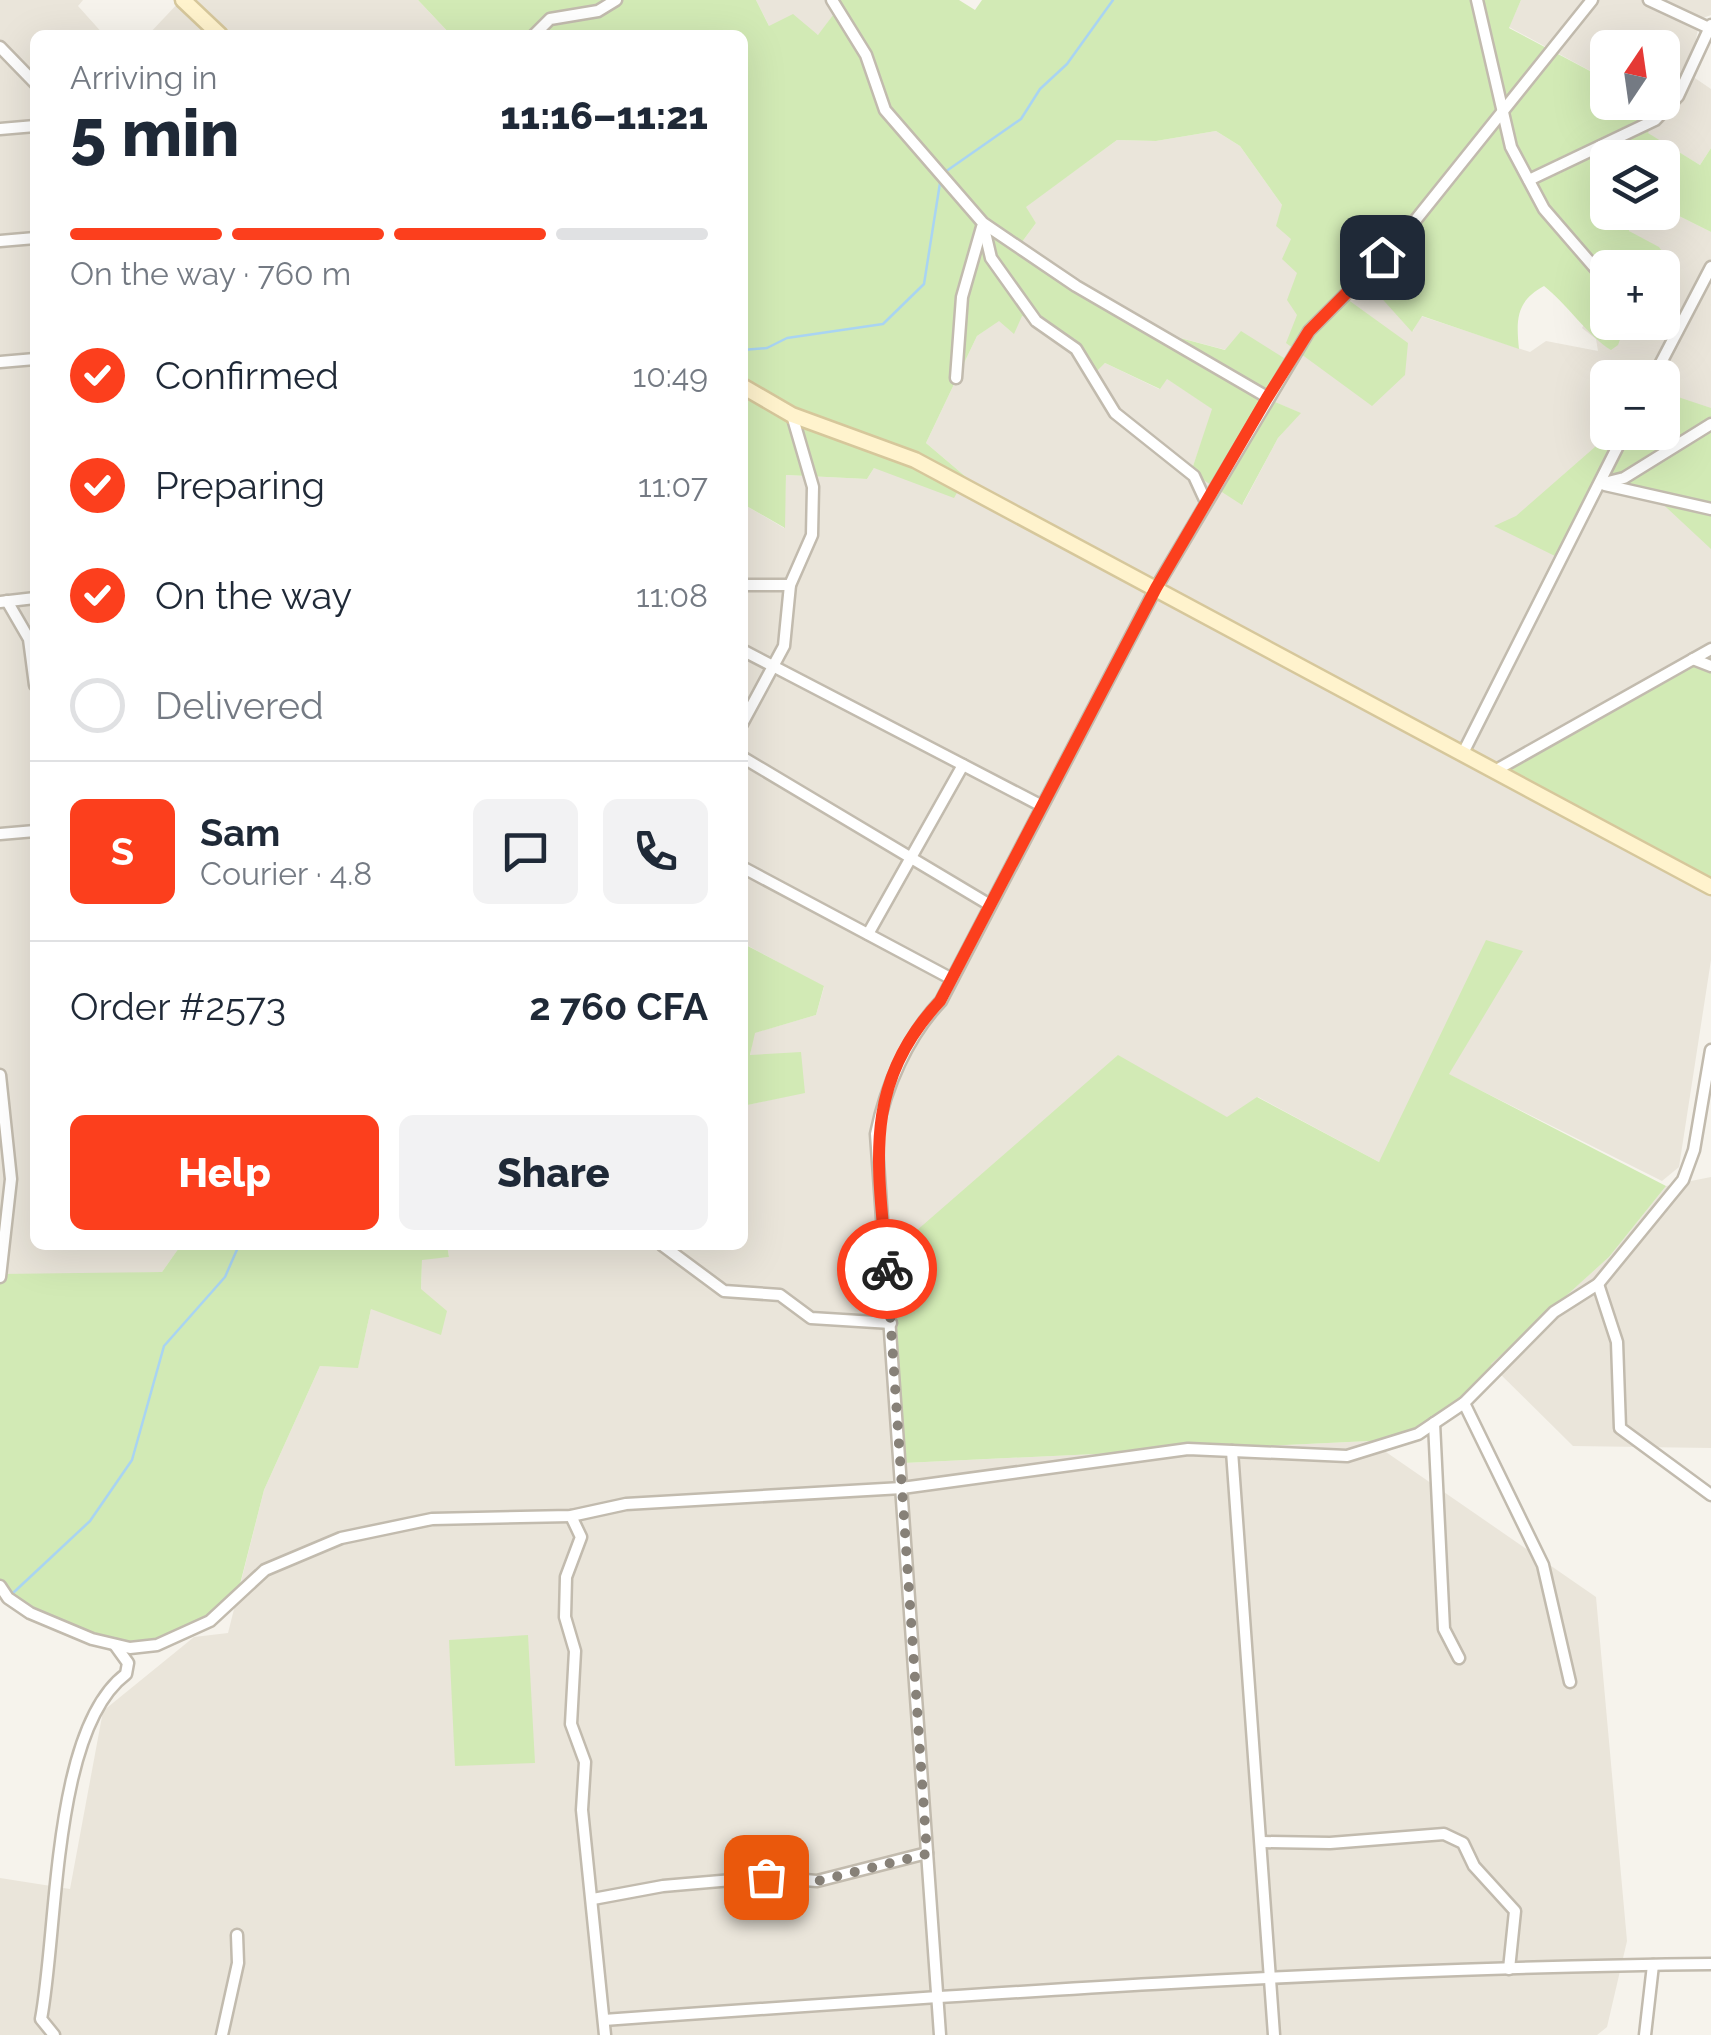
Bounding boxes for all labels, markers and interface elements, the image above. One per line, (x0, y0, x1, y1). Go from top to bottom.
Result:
north arrow (1590, 30, 1680, 120)
map controls (1590, 30, 1680, 450)
text: Arriving in (70, 59, 217, 96)
text: 11:16–11:21 (501, 93, 708, 138)
text: 5 min (70, 95, 240, 171)
button: layers (1590, 140, 1680, 230)
pin (1340, 215, 1425, 300)
icon: home (1355, 230, 1410, 285)
button: + (1590, 250, 1680, 340)
text: On the way · 760 m (70, 255, 351, 292)
icon: check (70, 348, 125, 403)
text: Confirmed (155, 353, 339, 398)
text: 10:49 (632, 357, 708, 394)
button: − (1590, 360, 1680, 450)
icon: check (70, 458, 125, 513)
text: Preparing (155, 463, 325, 508)
text: 11:07 (638, 467, 708, 504)
icon: check (70, 568, 125, 623)
text: On the way (155, 573, 352, 618)
text: 11:08 (636, 577, 708, 614)
text: Delivered (155, 683, 324, 728)
button: chat (473, 799, 578, 904)
button: phone (603, 799, 708, 904)
text: Sam (200, 810, 280, 855)
text: S (111, 829, 134, 874)
text: Courier · 4.8 (200, 855, 372, 892)
text: Order #2573 (70, 984, 286, 1029)
text: 2 760 CFA (529, 984, 708, 1029)
button: Help (70, 1115, 379, 1230)
button: Share (399, 1115, 708, 1230)
courier (837, 1219, 937, 1319)
icon: bike (860, 1242, 915, 1297)
pin (724, 1835, 809, 1920)
icon: bag (739, 1850, 794, 1905)

